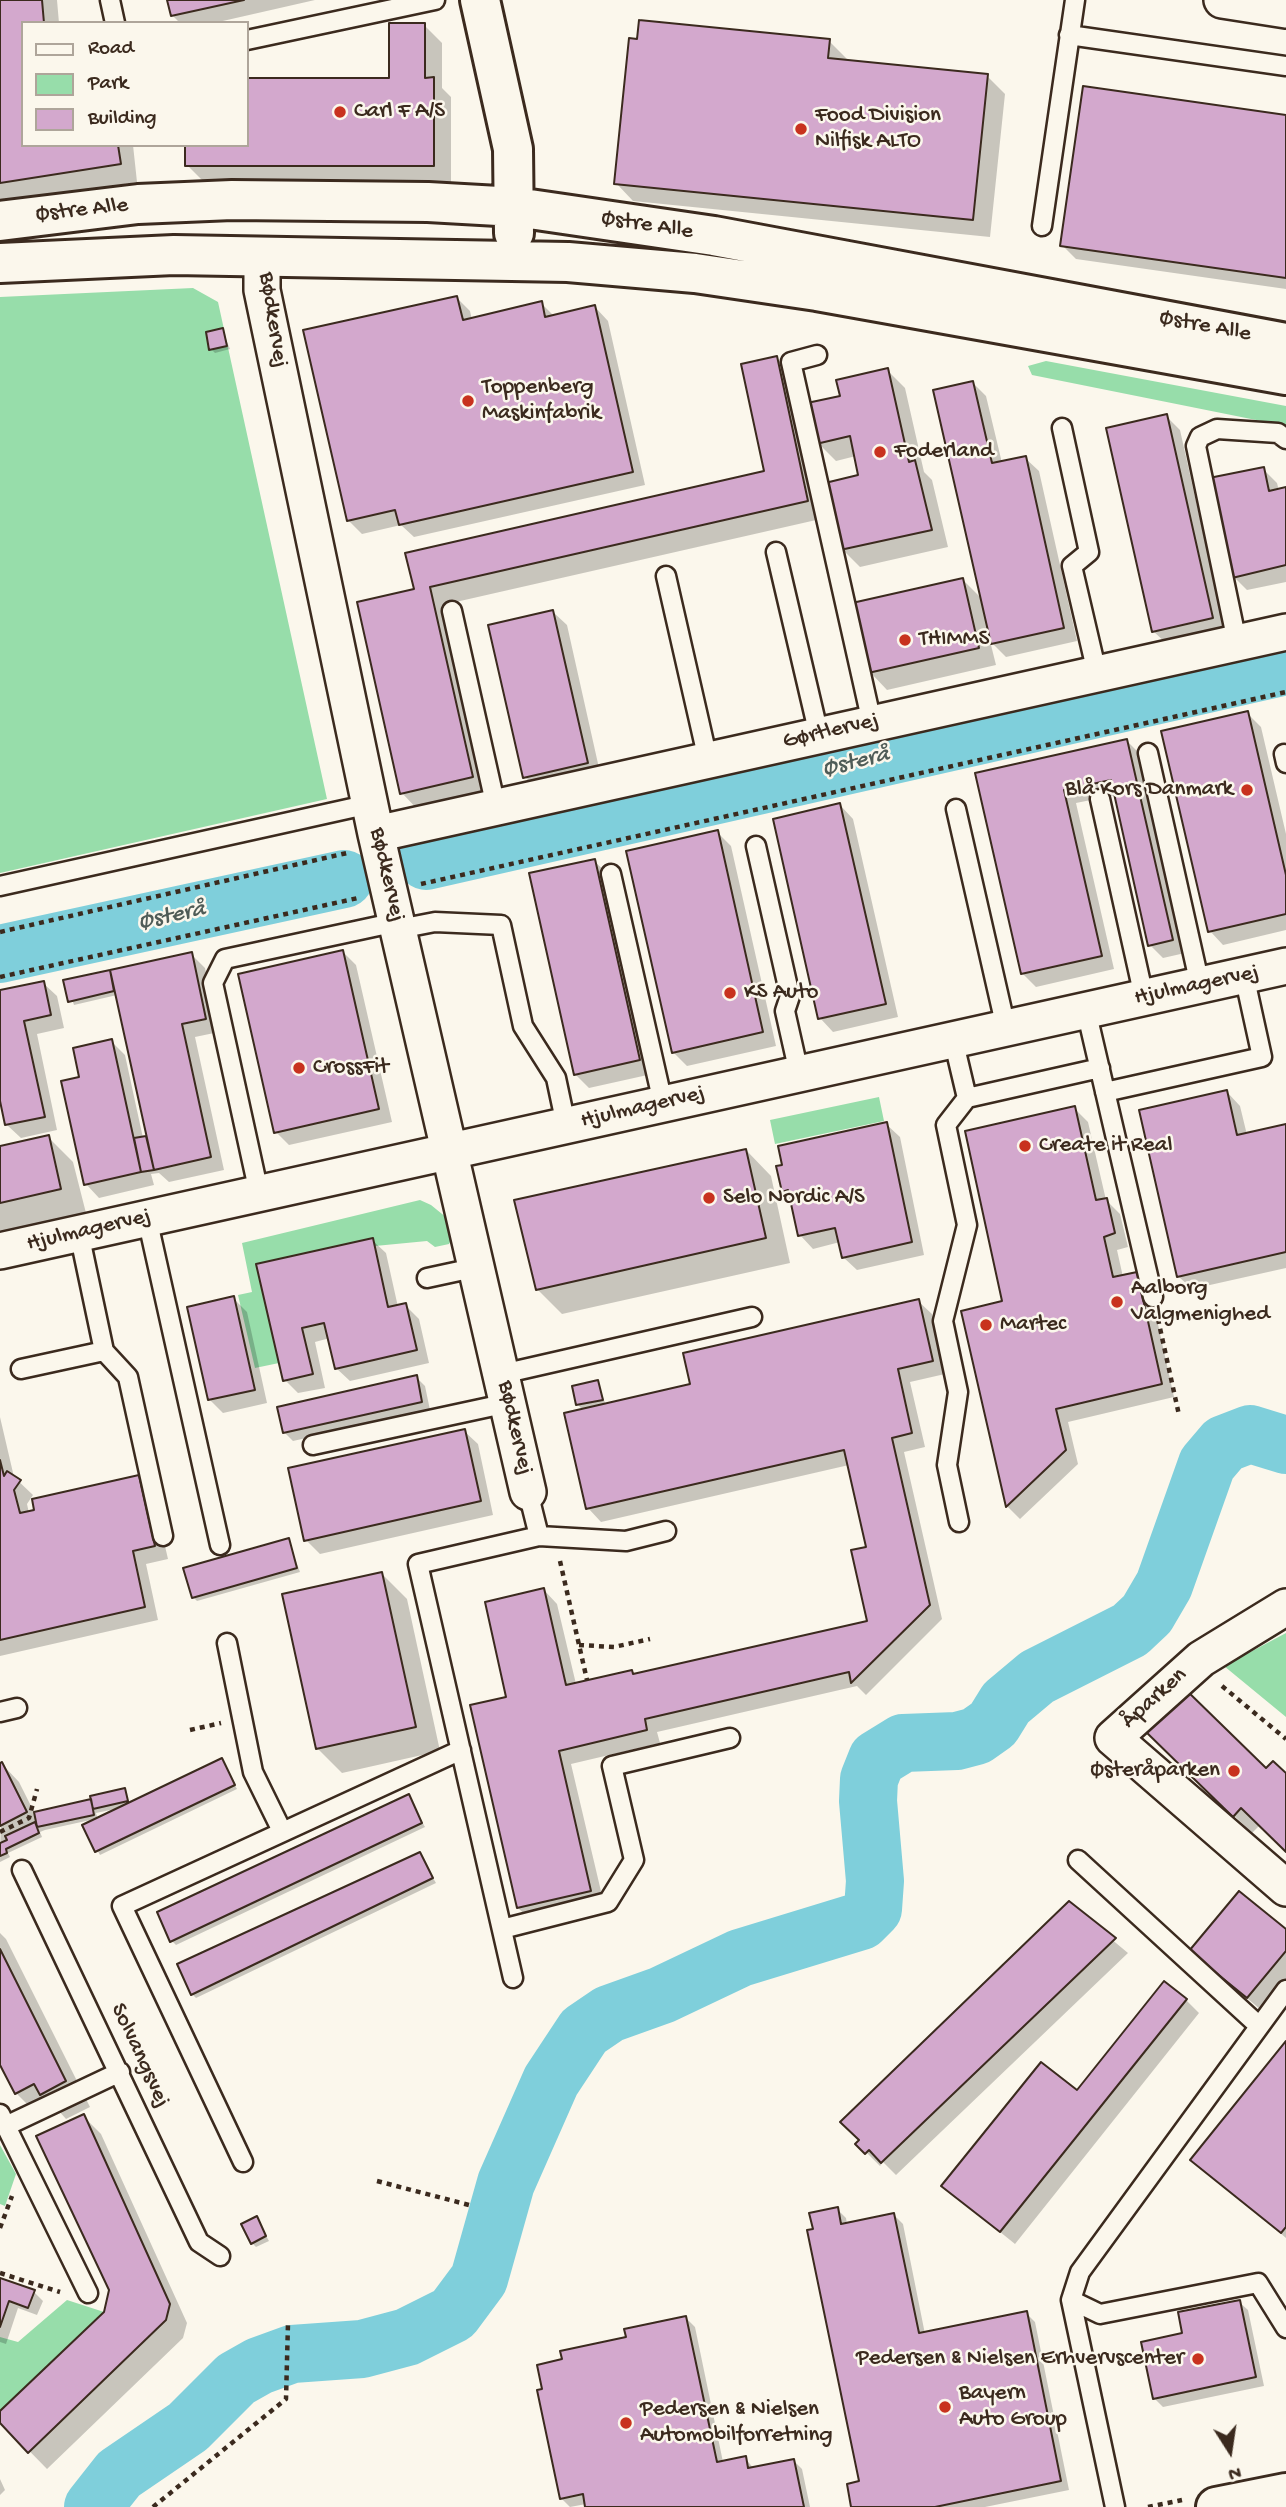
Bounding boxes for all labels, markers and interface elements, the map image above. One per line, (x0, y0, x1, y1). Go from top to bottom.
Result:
legend (21, 21, 248, 147)
text: Road (88, 37, 134, 62)
text: Park (88, 72, 128, 97)
place label: Carl F A/S (354, 98, 445, 126)
place label: Food Division Nilfisk ALTO (815, 102, 941, 156)
marker: Carl F A/S (332, 104, 348, 120)
text: Building (88, 107, 157, 132)
marker: Food Division Nilfisk ALTO (793, 121, 809, 137)
street label: Østre Alle (34, 192, 130, 230)
street label: Østre Alle (599, 205, 695, 247)
street label: Bødkervej (251, 270, 293, 370)
street label: Østre Alle (1157, 305, 1253, 349)
place label: Toppenberg Maskinfabrik (482, 374, 601, 428)
marker: Toppenberg Maskinfabrik (460, 393, 476, 409)
place label: Foderland (894, 438, 993, 466)
marker: Foderland (872, 444, 888, 460)
place label: THIMMS (919, 626, 989, 654)
marker: THIMMS (897, 632, 913, 648)
street label: Gørtlervej (780, 708, 882, 756)
water label: Østerå (820, 741, 892, 785)
place label: Blå Kors Danmark (1065, 776, 1233, 804)
marker: Blå Kors Danmark (1239, 782, 1255, 798)
street label: Bødkervej (362, 825, 410, 925)
water label: Østerå (136, 896, 208, 938)
street label: Hjulmagervej (1132, 959, 1262, 1013)
place label: KS Auto (744, 979, 818, 1007)
marker: KS Auto (722, 985, 738, 1001)
place label: CrossFit (313, 1054, 389, 1082)
marker: CrossFit (291, 1060, 307, 1076)
street label: Hjulmagervej (578, 1080, 708, 1136)
place label: Create it Real (1039, 1132, 1173, 1160)
marker: Create it Real (1017, 1138, 1033, 1154)
place label: Selo Nordic A/S (723, 1184, 865, 1212)
marker: Selo Nordic A/S (701, 1190, 717, 1206)
street label: Hjulmagervej (24, 1203, 154, 1259)
place label: Aalborg Valgmenighed (1131, 1275, 1270, 1329)
marker: Aalborg Valgmenighed (1109, 1294, 1125, 1310)
place label: Martec (1000, 1311, 1066, 1339)
marker: Martec (978, 1317, 994, 1333)
street label: Bødkervej (490, 1378, 538, 1478)
street label: Åparken (1116, 1662, 1194, 1736)
place label: Østeråparken (1090, 1757, 1220, 1785)
marker: Østeråparken (1226, 1763, 1242, 1779)
street label: Solvangsvej (103, 2000, 175, 2112)
place label: Pedersen & Nielsen Erhvervscenter (856, 2345, 1184, 2373)
marker: Pedersen & Nielsen Erhvervscenter (1190, 2351, 1206, 2367)
place label: Bayern Auto Group (959, 2380, 1067, 2434)
place label: Pedersen & Nielsen Automobilforretning (640, 2396, 833, 2450)
marker: Bayern Auto Group (937, 2399, 953, 2415)
marker: Pedersen & Nielsen Automobilforretning (618, 2415, 634, 2431)
north arrow (1195, 2416, 1265, 2486)
text: N (1226, 2459, 1243, 2485)

